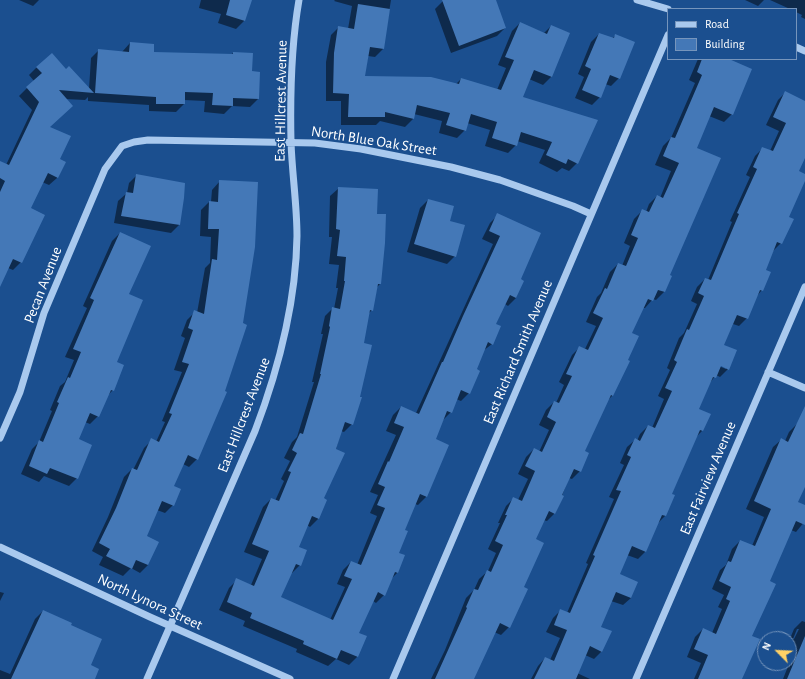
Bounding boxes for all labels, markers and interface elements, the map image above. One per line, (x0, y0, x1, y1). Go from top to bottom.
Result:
legend (667, 8, 797, 60)
text: Road (705, 18, 729, 30)
text: Building (705, 38, 745, 50)
street label: East Hillcrest Avenue (271, 40, 291, 162)
street label: North Blue Oak Street (310, 122, 438, 160)
street label: Pecan Avenue (20, 244, 66, 326)
street label: East Richard Smith Avenue (479, 277, 557, 427)
street label: East Hillcrest Avenue (214, 355, 274, 475)
street label: East Fairview Avenue (676, 419, 740, 537)
street label: North Lynora Street (95, 570, 205, 634)
north arrow (757, 631, 797, 671)
text: N (760, 641, 773, 652)

